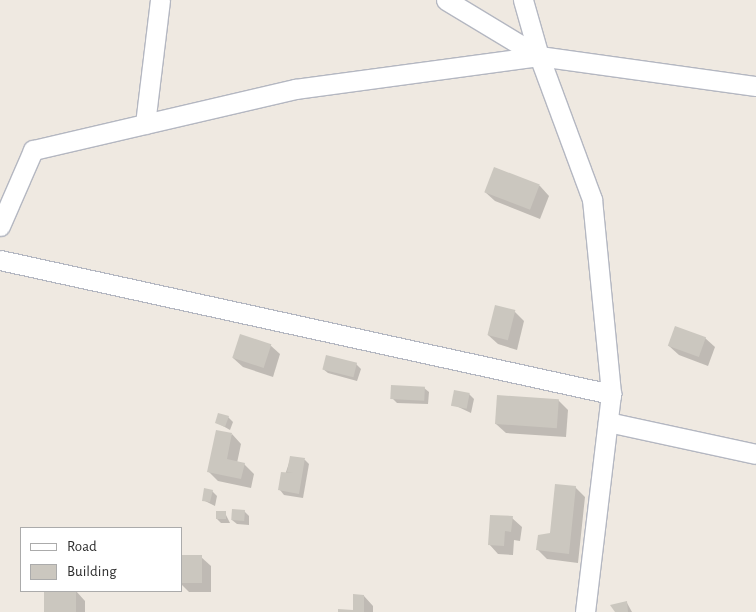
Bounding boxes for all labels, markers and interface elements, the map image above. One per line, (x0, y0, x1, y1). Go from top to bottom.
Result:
legend (20, 527, 182, 592)
text: Road (67, 539, 97, 554)
text: Building (67, 564, 117, 579)

